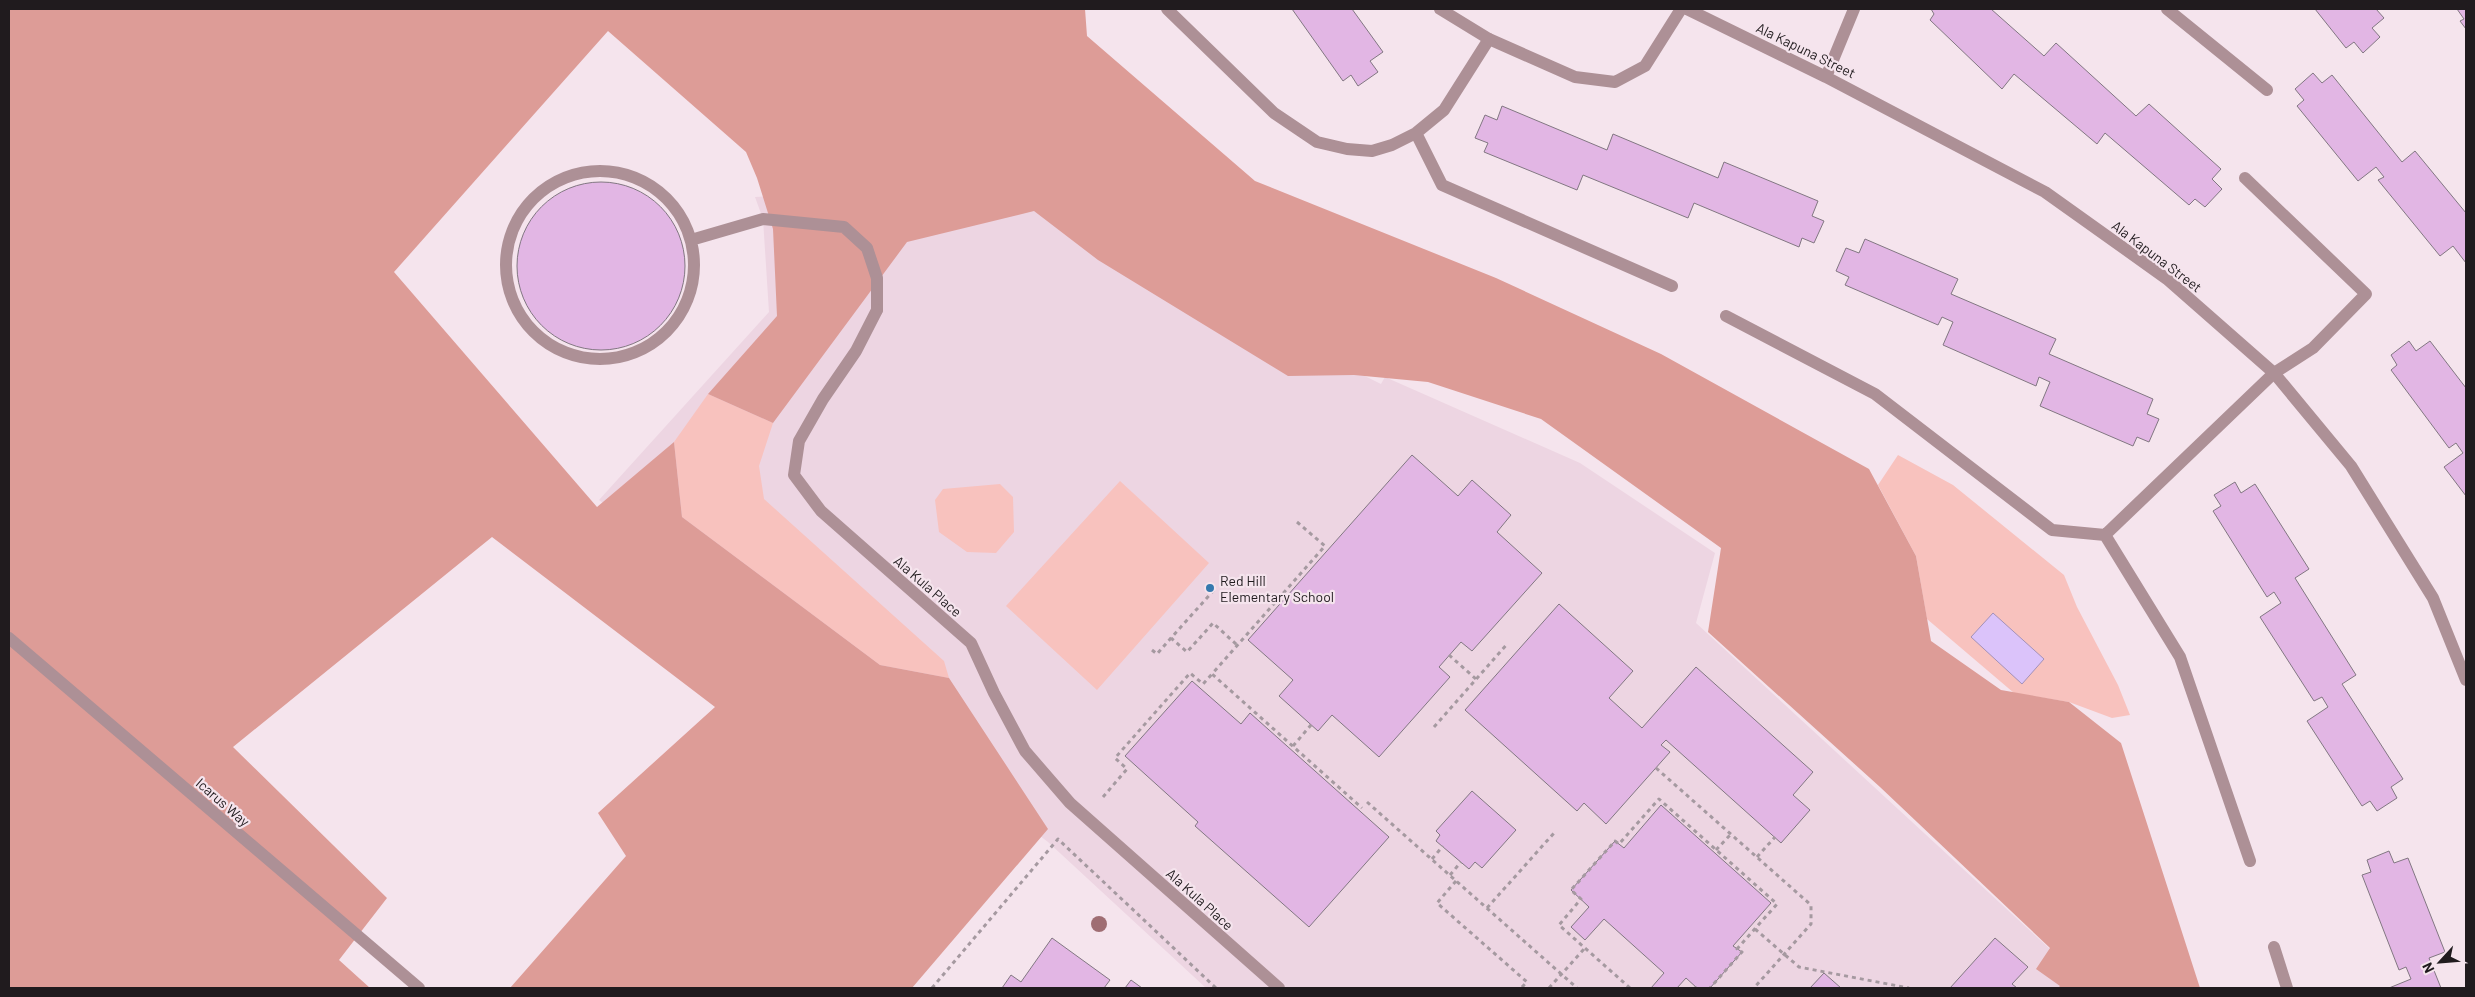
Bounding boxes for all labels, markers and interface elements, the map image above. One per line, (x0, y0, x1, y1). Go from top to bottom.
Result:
street label: Ala Kapuna Street (1754, 19, 1858, 81)
street label: Ala Kapuna Street (2109, 217, 2205, 295)
street label: Ala Kula Place (891, 552, 965, 620)
place label: Red Hill Elementary School (1220, 572, 1334, 605)
marker: Red Hill Elementary School (1204, 582, 1216, 594)
street label: Icarus Way (193, 774, 254, 830)
street label: Ala Kula Place (1163, 864, 1237, 934)
north arrow (2415, 937, 2465, 987)
text: N (2418, 960, 2438, 976)

